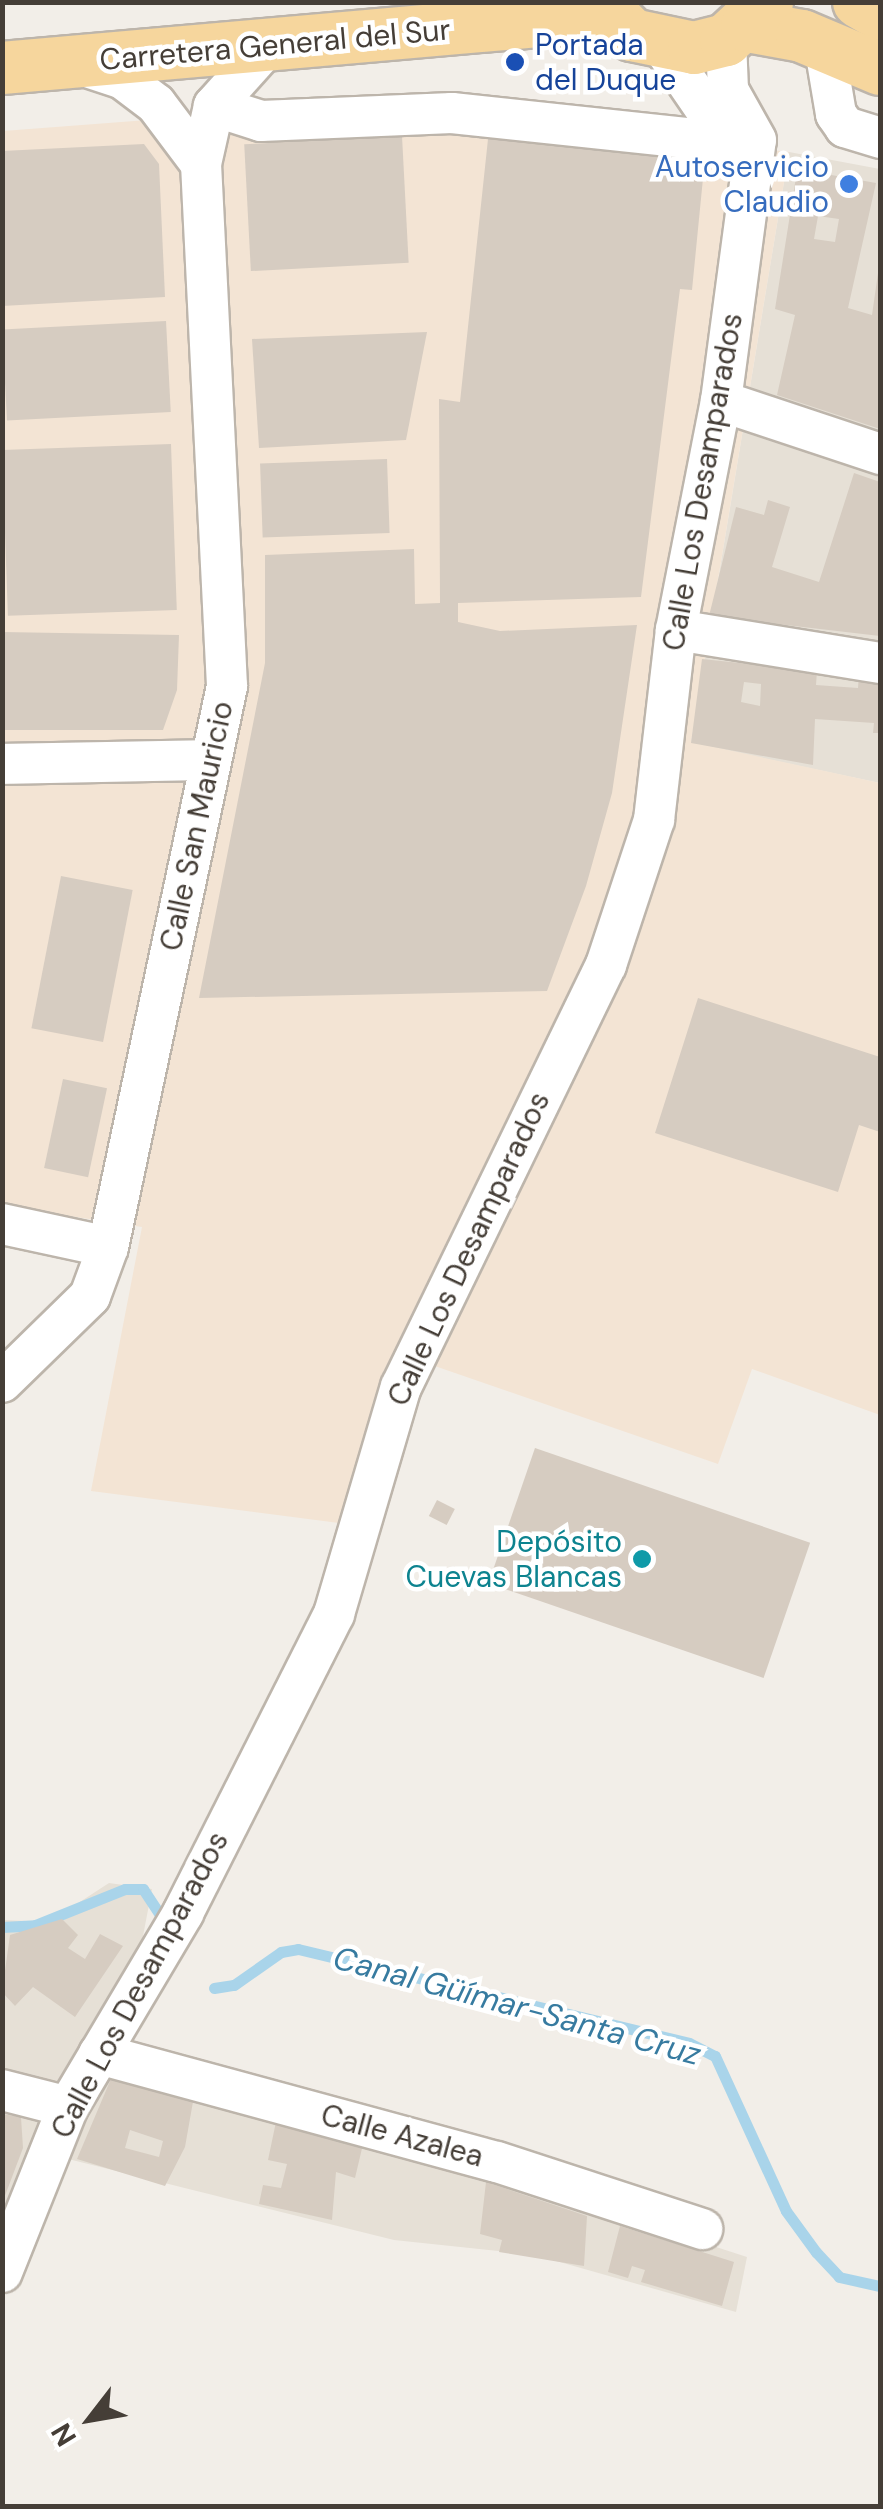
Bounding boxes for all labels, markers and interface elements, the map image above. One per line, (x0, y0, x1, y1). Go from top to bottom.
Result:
street label: Carretera General del Sur (98, 12, 452, 78)
place label: Portada del Duque (535, 27, 676, 98)
marker: Portada del Duque (504, 51, 526, 73)
place label: Autoservicio Claudio (655, 149, 829, 220)
marker: Autoservicio Claudio (838, 173, 860, 195)
street label: Calle Los Desamparados (656, 310, 750, 654)
street label: Calle San Mauricio (153, 698, 241, 954)
street label: Calle Los Desamparados (380, 1086, 558, 1412)
place label: Depósito Cuevas Blancas (406, 1524, 622, 1594)
marker: Depósito Cuevas Blancas (631, 1548, 653, 1570)
street label: Calle Los Desamparados (44, 1825, 236, 2145)
water label: Canal Güímar-Santa Cruz (329, 1938, 705, 2074)
street label: Calle Azalea (317, 2097, 487, 2175)
north arrow (40, 2369, 140, 2469)
text: N (43, 2416, 85, 2453)

